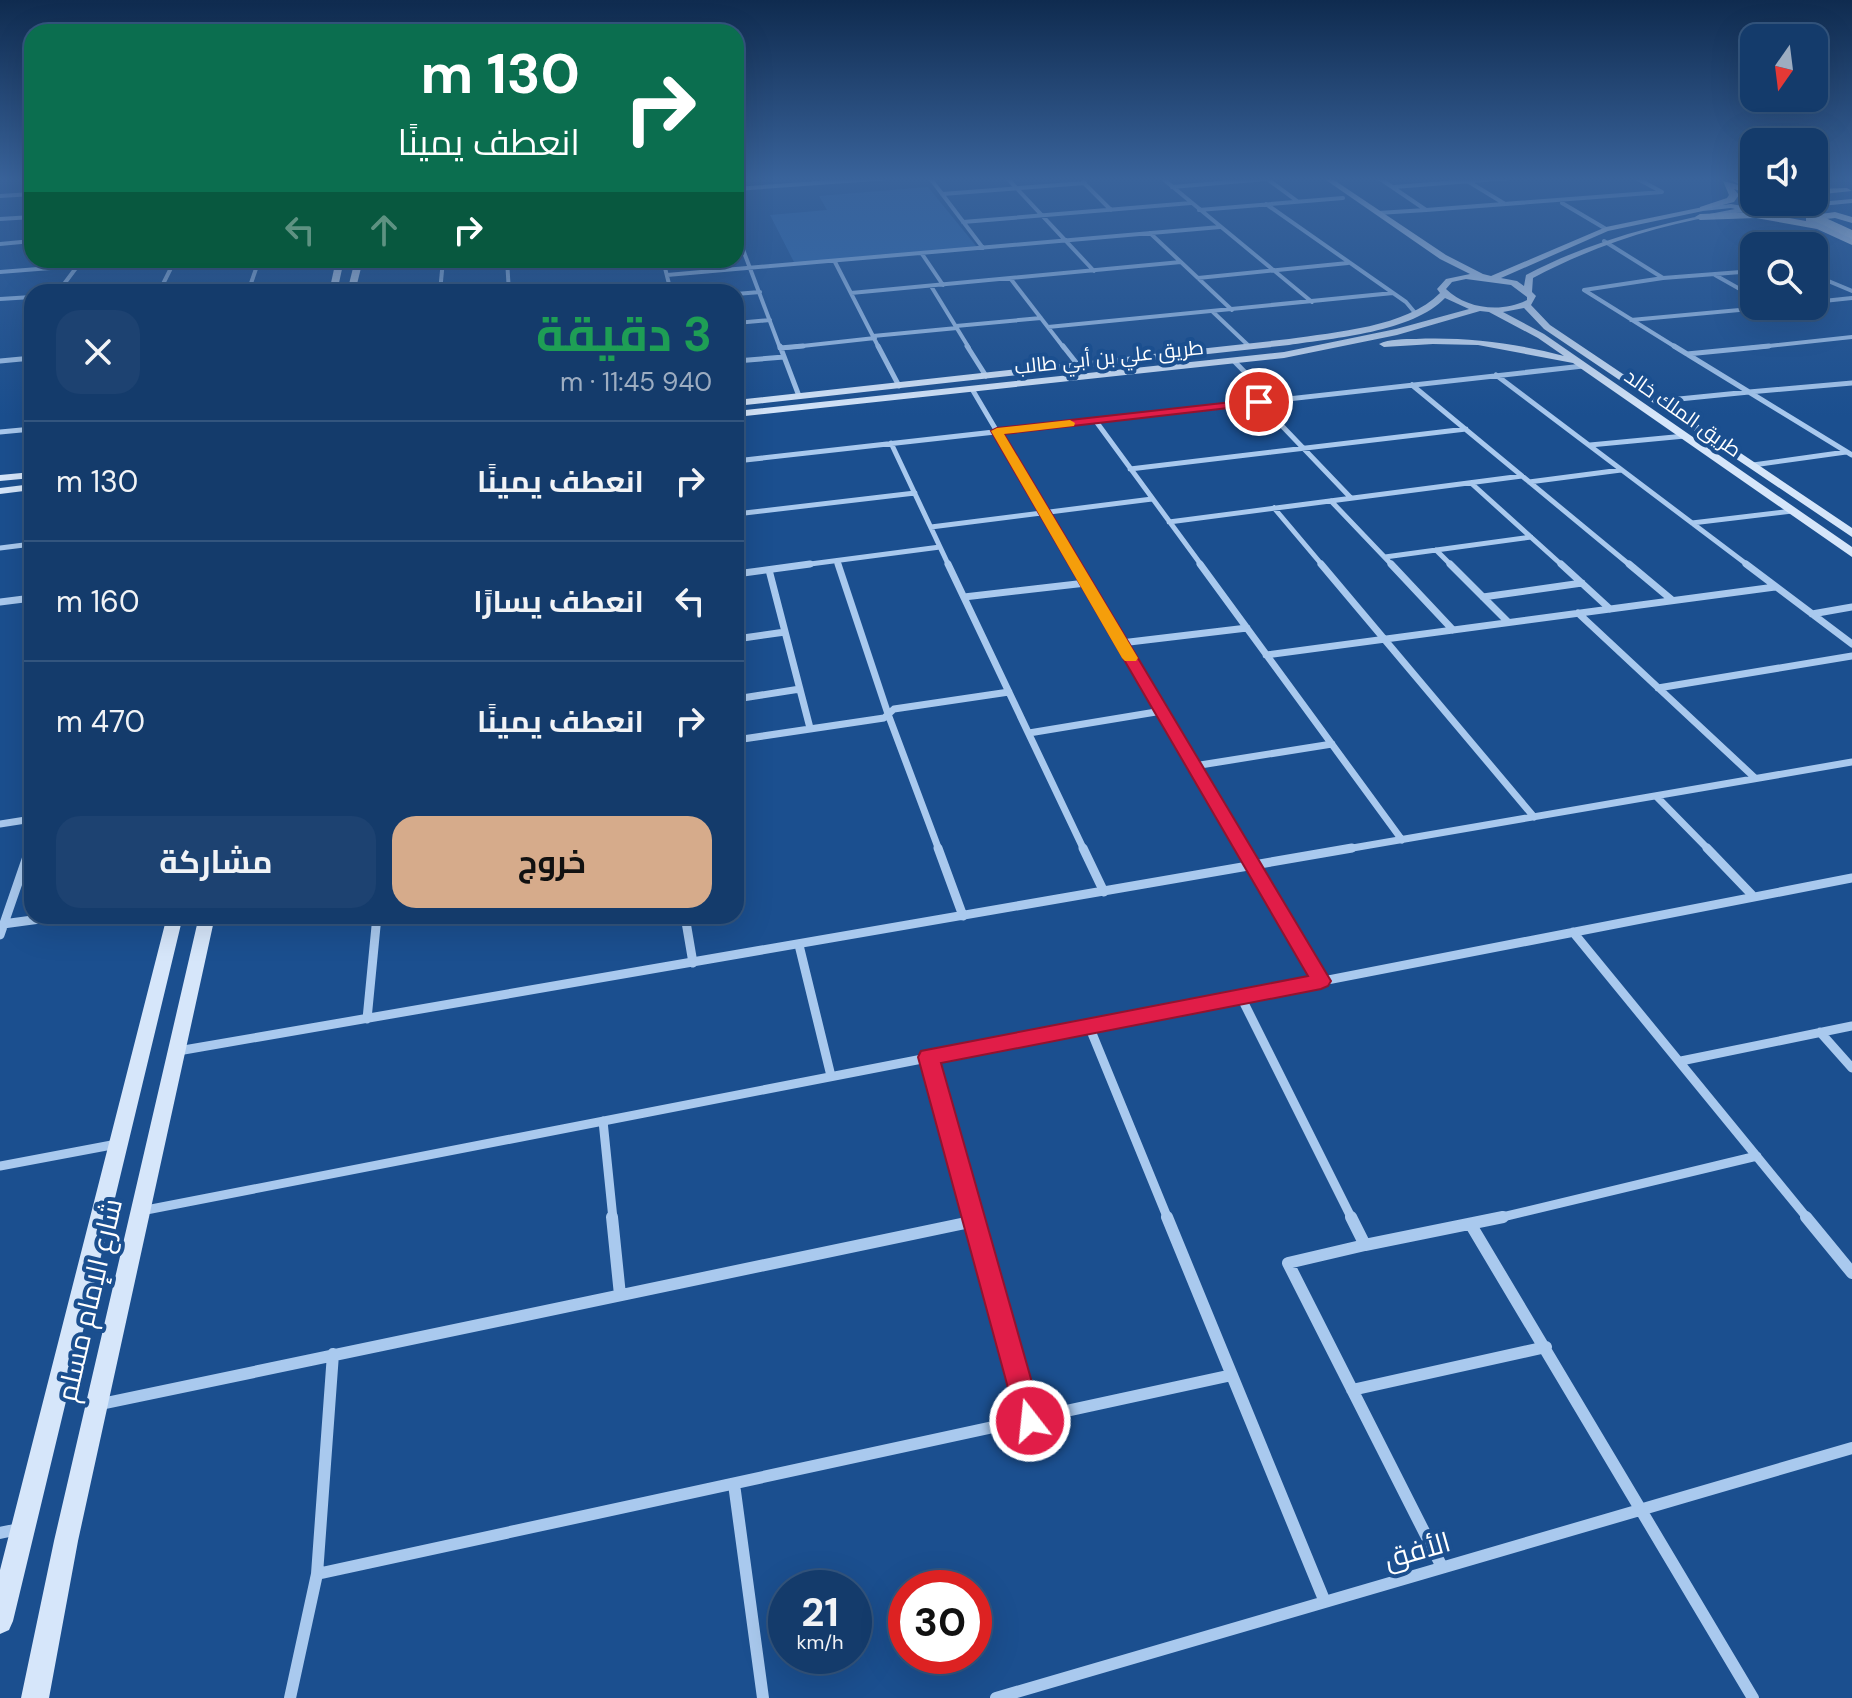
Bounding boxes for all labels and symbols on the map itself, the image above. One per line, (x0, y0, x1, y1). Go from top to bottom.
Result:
north arrow (1740, 24, 1828, 112)
street label: طريق علي بن أبي طالب (1013, 334, 1205, 383)
street label: طريق الملك خالد (1620, 363, 1746, 463)
pin (1225, 368, 1293, 436)
street label: شارع الإمام مسلم (48, 1195, 132, 1406)
position arrow (988, 1379, 1072, 1463)
street label: الأفق (1380, 1523, 1455, 1578)
speed limit sign: 30 (888, 1570, 992, 1674)

